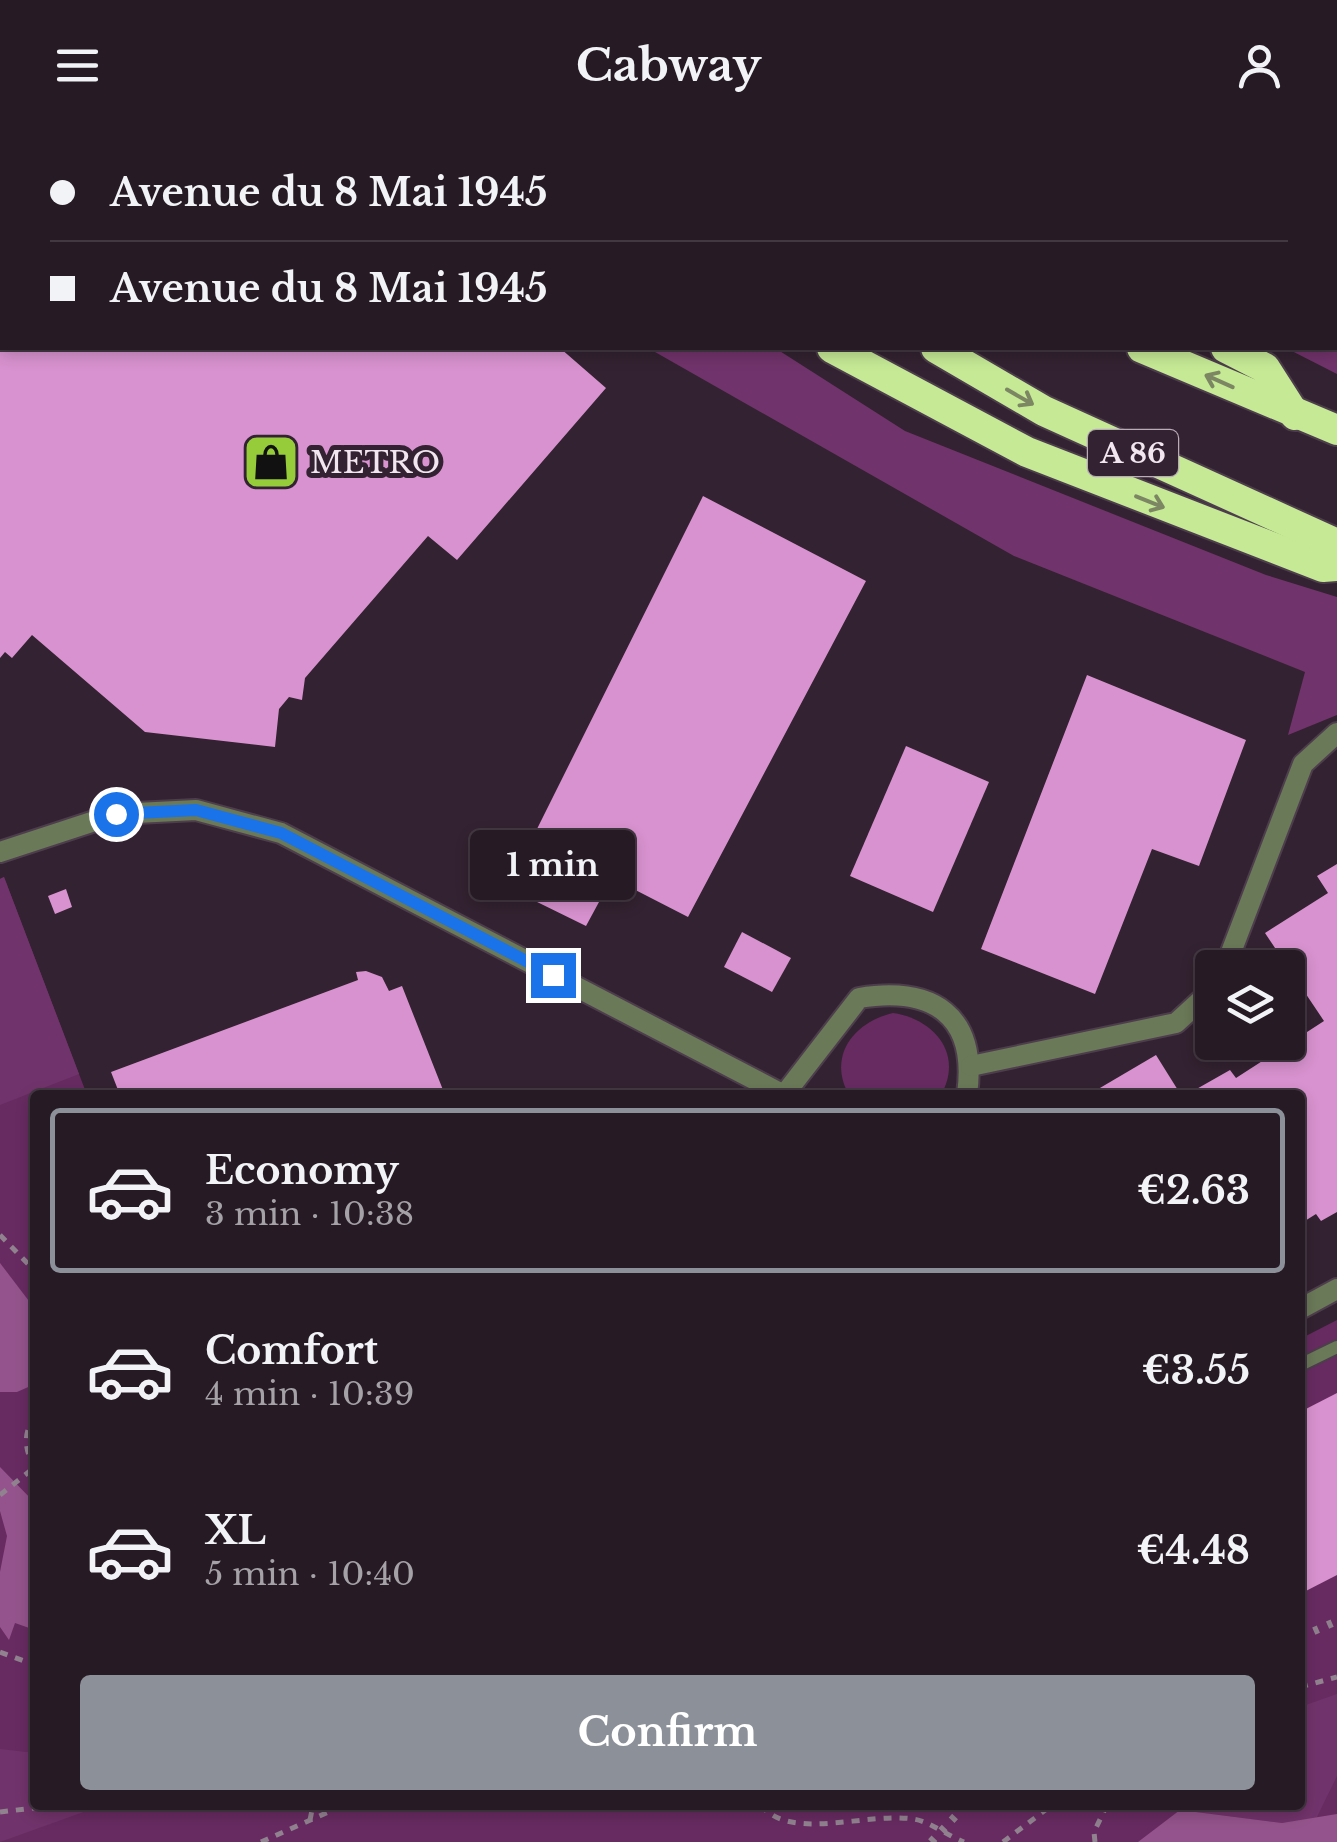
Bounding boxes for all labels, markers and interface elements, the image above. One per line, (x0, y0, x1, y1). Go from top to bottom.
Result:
text: Cabway (576, 37, 761, 93)
icon: menu (50, 38, 105, 93)
icon: person (1232, 38, 1287, 93)
text: Avenue du 8 Mai 1945 (110, 169, 548, 216)
text: Avenue du 8 Mai 1945 (110, 265, 548, 312)
one-way arrow (1204, 371, 1235, 389)
one-way arrow (1005, 387, 1034, 407)
road number: A 86 (1088, 430, 1178, 476)
shop icon: METRO (241, 432, 301, 492)
place label: METRO (310, 444, 440, 481)
one-way arrow (1134, 494, 1165, 512)
route start (94, 792, 139, 837)
callout: 1 min (470, 830, 636, 900)
text: 1 min (506, 845, 599, 885)
map controls (1195, 950, 1305, 1060)
button: layers (1195, 950, 1305, 1060)
route end (531, 953, 576, 998)
icon: car (85, 1146, 175, 1236)
text: Economy (205, 1147, 399, 1194)
text: €2.63 (1137, 1167, 1250, 1214)
text: 3 min · 10:38 (205, 1194, 414, 1234)
icon: car (85, 1326, 175, 1416)
text: Comfort (205, 1327, 378, 1374)
text: €3.55 (1142, 1347, 1250, 1394)
text: 4 min · 10:39 (205, 1374, 414, 1414)
icon: car (85, 1506, 175, 1596)
text: XL (205, 1507, 266, 1554)
text: €4.48 (1137, 1527, 1250, 1574)
text: 5 min · 10:40 (205, 1554, 415, 1594)
button: Confirm (80, 1675, 1255, 1790)

